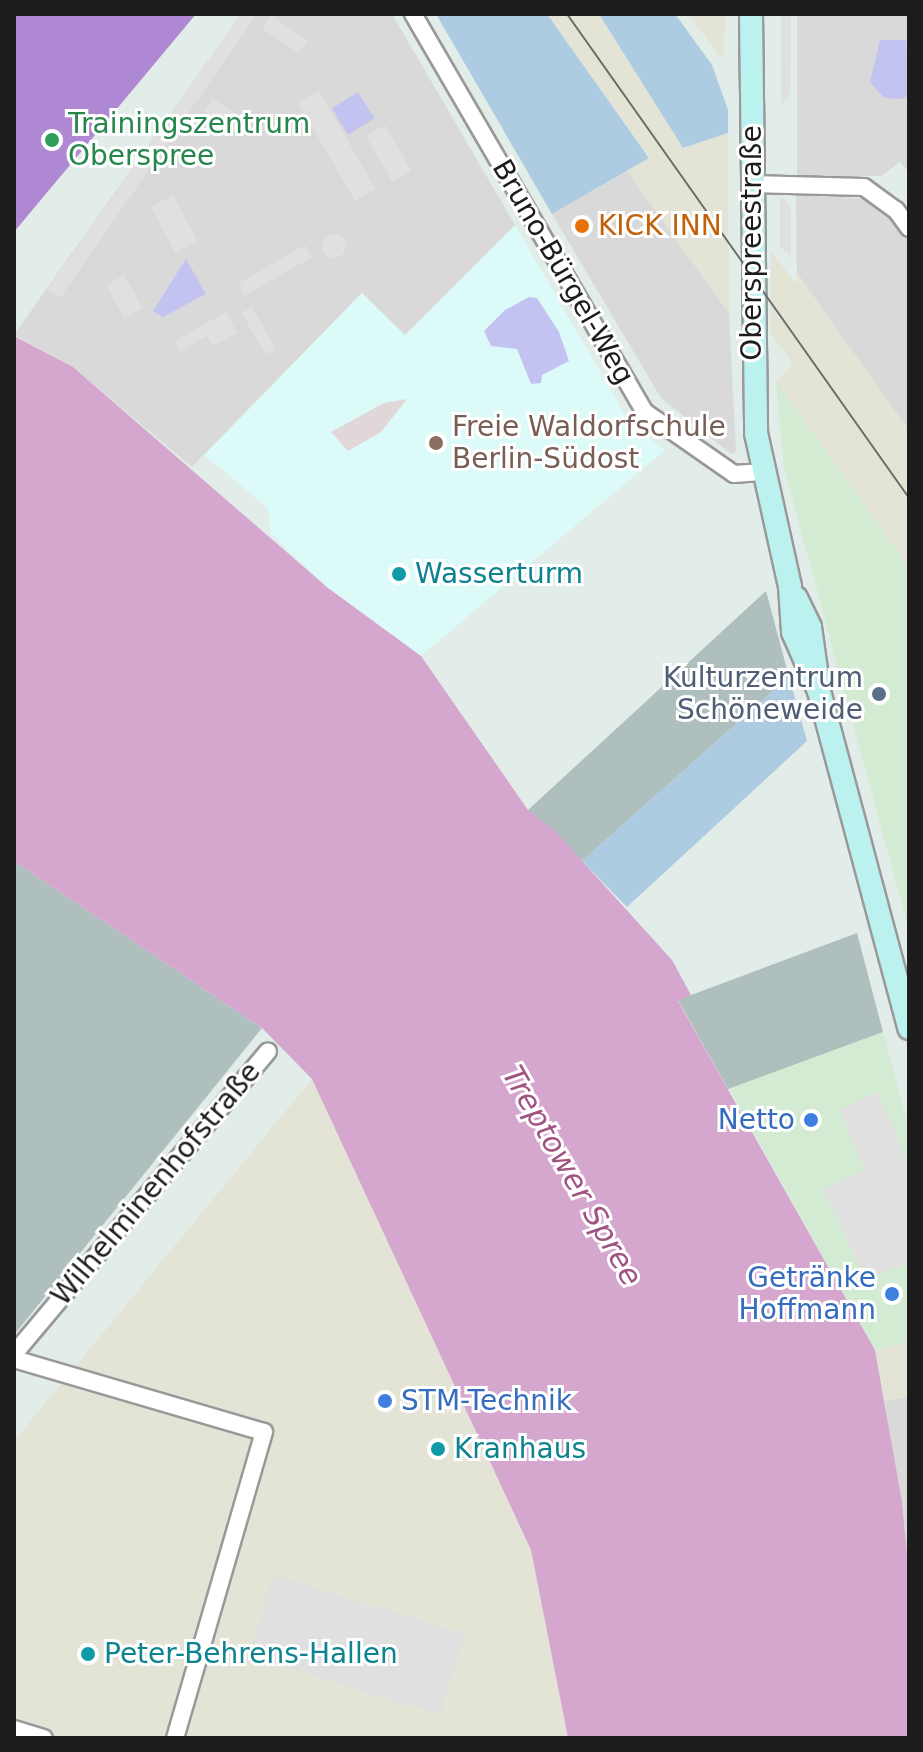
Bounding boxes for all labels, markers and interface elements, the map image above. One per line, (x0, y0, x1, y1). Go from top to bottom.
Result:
place label: Trainingszentrum Oberspree (68, 107, 310, 173)
street label: Oberspreestraße (735, 125, 769, 361)
marker: Trainingszentrum Oberspree (43, 131, 61, 149)
street label: Bruno-Bürgel-Weg (485, 154, 641, 390)
place label: KICK INN (598, 209, 722, 243)
marker: KICK INN (573, 217, 591, 235)
place label: Freie Waldorfschule Berlin-Südost (452, 410, 726, 476)
marker: Freie Waldorfschule Berlin-Südost (427, 434, 445, 452)
place label: Wasserturm (415, 557, 583, 591)
marker: Wasserturm (390, 565, 408, 583)
place label: Kulturzentrum Schöneweide (663, 661, 863, 727)
marker: Kulturzentrum Schöneweide (870, 685, 888, 703)
street label: Wilhelminenhofstraße (44, 1056, 268, 1312)
water label: Treptower Spree (494, 1060, 650, 1292)
place label: Netto (718, 1103, 795, 1137)
marker: Netto (802, 1111, 820, 1129)
place label: Getränke Hoffmann (739, 1261, 876, 1327)
marker: Getränke Hoffmann (883, 1285, 901, 1303)
place label: STM-Technik (401, 1384, 572, 1418)
marker: STM-Technik (376, 1392, 394, 1410)
place label: Kranhaus (454, 1432, 586, 1466)
marker: Kranhaus (429, 1440, 447, 1458)
place label: Peter-Behrens-Hallen (104, 1637, 398, 1671)
marker: Peter-Behrens-Hallen (79, 1645, 97, 1663)

